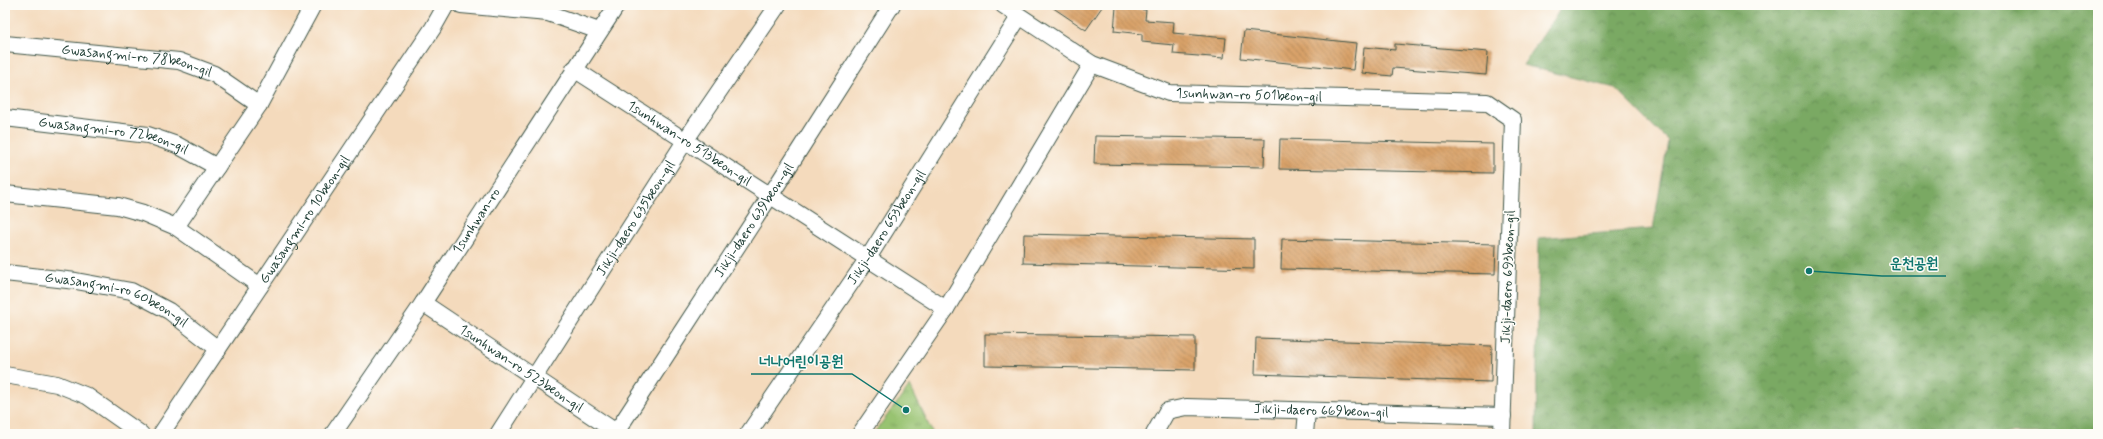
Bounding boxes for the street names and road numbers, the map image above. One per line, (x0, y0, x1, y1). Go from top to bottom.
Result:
street label: Gwasangmi-ro 78beon-gil (60, 41, 215, 81)
street label: 1sunhwan-ro 501beon-gil (1176, 84, 1322, 106)
street label: 1sunhwan-ro 513beon-gil (624, 97, 755, 190)
street label: Gwasangmi-ro 72beon-gil (37, 113, 192, 158)
street label: Gwasangmi-ro 10beon-gil (255, 152, 354, 287)
street label: Jikji-daero 635beon-gil (592, 157, 679, 279)
street label: Jikji-daero 639beon-gil (710, 159, 798, 281)
street label: Jikji-daero 653beon-gil (843, 166, 930, 288)
street label: 1sunhwan-ro (448, 184, 505, 257)
street label: Jikji-daero 693beon-gil (1497, 210, 1519, 344)
street label: Gwasangmi-ro 60beon-gil (44, 269, 192, 331)
street label: 1sunhwan-ro 523beon-gil (455, 321, 587, 417)
street label: Jikji-daero 669beon-gil (1253, 400, 1389, 422)

